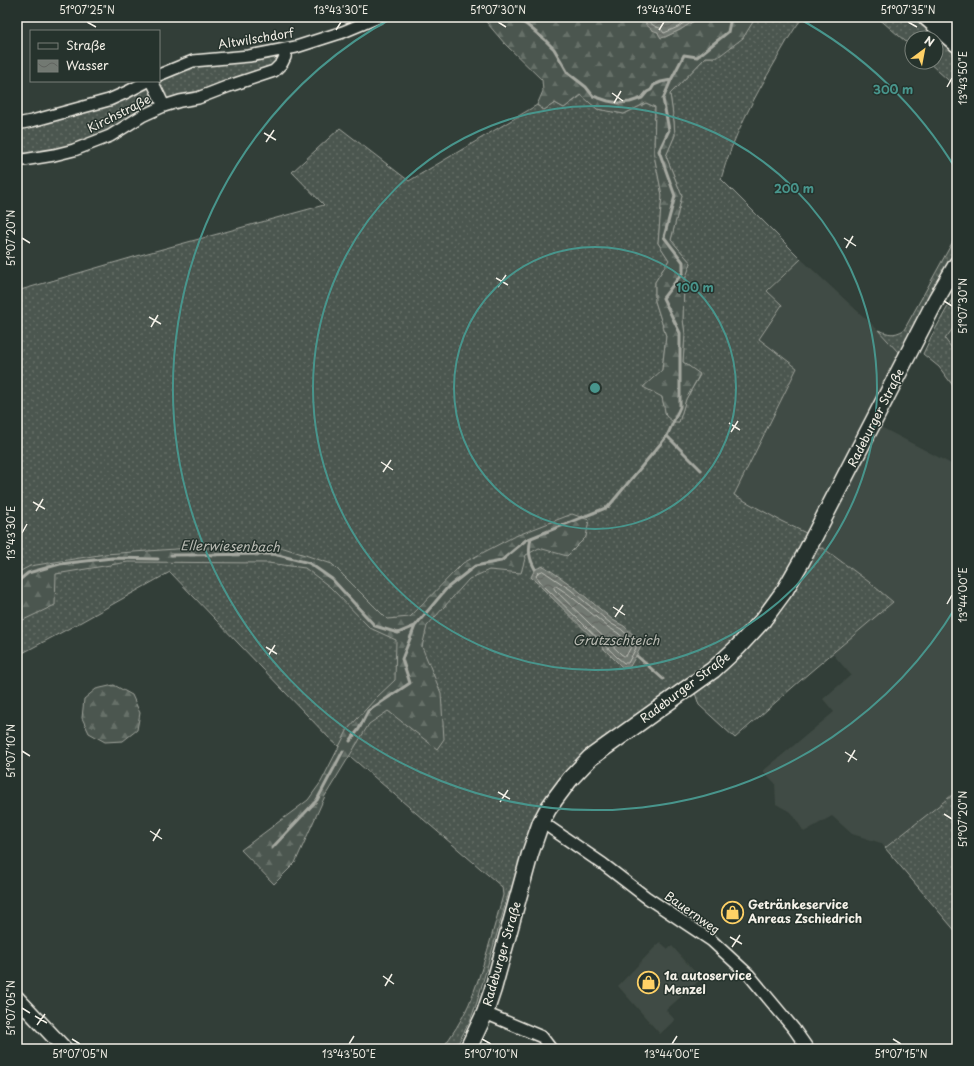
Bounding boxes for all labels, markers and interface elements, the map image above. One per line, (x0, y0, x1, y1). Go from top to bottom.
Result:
text: 51°07'25"N (59, 2, 115, 17)
text: 13°43'30"E (314, 2, 368, 17)
text: 51°07'30"N (470, 2, 526, 17)
text: 13°43'40"E (637, 2, 691, 17)
text: 51°07'35"N (880, 2, 936, 17)
street label: Altwilschdorf (217, 23, 296, 53)
legend (30, 30, 160, 82)
north arrow (904, 30, 944, 70)
text: N (921, 32, 938, 51)
text: Straße (66, 36, 106, 54)
text: 13°43'50"E (955, 51, 970, 105)
text: Wasser (66, 56, 109, 74)
text: 300 m (873, 80, 913, 98)
street label: Kirchstraße (84, 90, 153, 137)
text: 200 m (774, 179, 814, 197)
text: 51°07'20"N (3, 210, 18, 266)
text: 100 m (676, 278, 714, 296)
text: 51°07'30"N (955, 278, 970, 334)
street label: Radeburger Straße (842, 365, 908, 470)
centre of rings (588, 381, 602, 395)
text: 13°43'30"E (3, 506, 18, 560)
water label: Ellerwiesenbach (180, 535, 280, 556)
text: 13°44'00"E (955, 567, 970, 623)
water label: Grutzschteich (573, 630, 660, 649)
street label: Radeburger Straße (636, 647, 733, 727)
text: 51°07'10"N (3, 724, 18, 778)
text: 51°07'20"N (955, 791, 970, 847)
street label: Bauernweg (661, 886, 724, 938)
place label: Getränkeservice Anreas Zschiedrich (747, 895, 862, 927)
street label: Radeburger Straße (477, 899, 525, 1008)
shop icon: Getränkeservice Anreas Zschiedrich (719, 899, 745, 925)
place label: 1a autoservice Menzel (664, 966, 752, 998)
shop icon: 1a autoservice Menzel (636, 970, 662, 996)
text: 51°07'05"N (3, 980, 18, 1036)
text: 51°07'05"N (52, 1046, 108, 1061)
text: 13°43'50"E (322, 1046, 376, 1061)
text: 51°07'10"N (464, 1046, 518, 1061)
text: 13°44'00"E (644, 1046, 700, 1061)
text: 51°07'15"N (874, 1046, 928, 1061)

